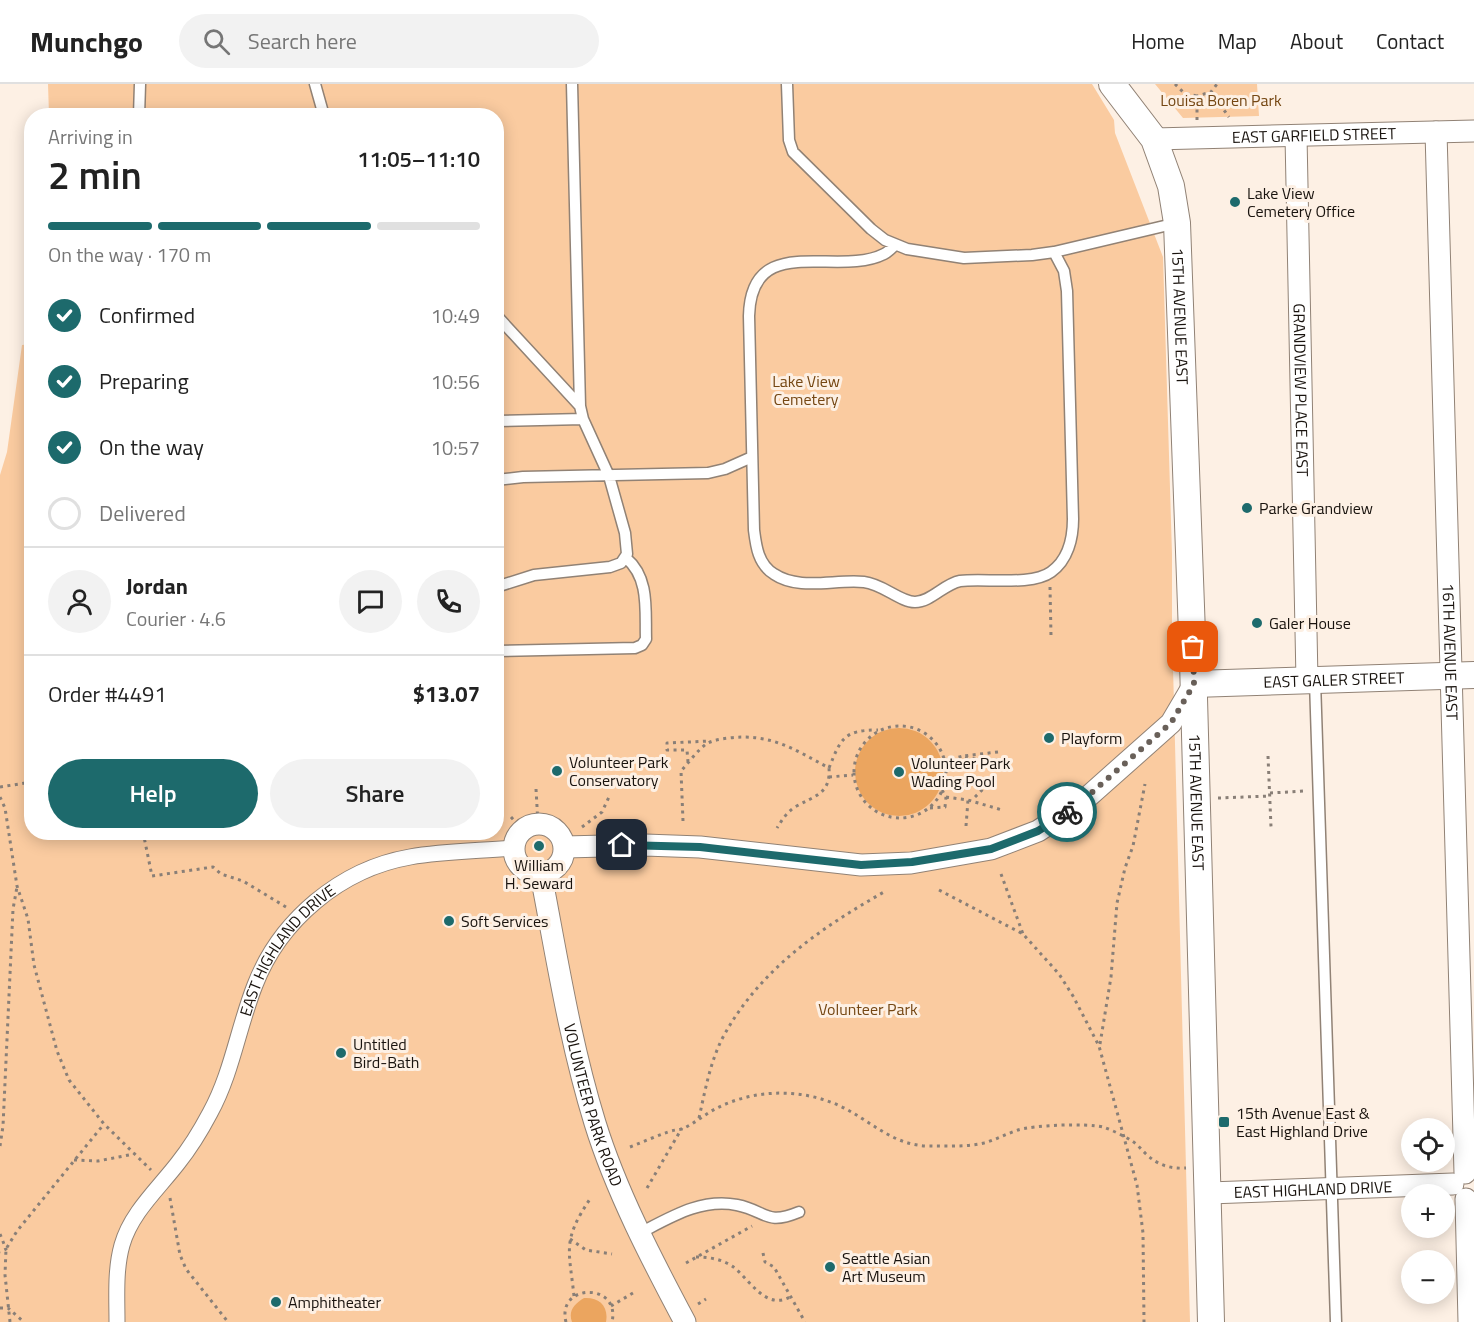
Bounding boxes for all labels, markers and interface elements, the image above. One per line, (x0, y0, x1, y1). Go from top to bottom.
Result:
search box (179, 14, 599, 68)
text: Munchgo (30, 20, 143, 63)
text: Search here (248, 24, 357, 58)
icon: search (200, 25, 233, 58)
text: Home (1131, 25, 1185, 57)
text: Map (1218, 25, 1257, 57)
text: About (1290, 25, 1343, 57)
text: Contact (1376, 25, 1444, 57)
park label: Louisa Boren Park (1160, 88, 1282, 112)
text: Arriving in (48, 121, 133, 152)
street label: EAST GARFIELD STREET (1232, 121, 1397, 149)
text: 11:05–11:10 (357, 142, 480, 176)
text: 2 min (48, 145, 142, 204)
place label: Lake View Cemetery Office (1247, 181, 1355, 223)
marker: Lake View Cemetery Office (1228, 195, 1242, 209)
text: On the way · 170 m (48, 239, 211, 270)
street label: 15TH AVENUE EAST (1166, 247, 1195, 386)
text: Confirmed (99, 298, 195, 332)
icon: check (48, 299, 81, 332)
text: 10:49 (431, 300, 480, 331)
street label: GRANDVIEW PLACE EAST (1287, 303, 1315, 477)
text: Preparing (99, 364, 189, 398)
icon: check (48, 365, 81, 398)
text: 10:56 (431, 366, 480, 397)
park label: Lake View Cemetery (772, 369, 840, 411)
text: On the way (99, 430, 204, 464)
icon: check (48, 431, 81, 464)
text: 10:57 (431, 432, 480, 463)
text: Delivered (99, 496, 186, 530)
place label: Parke Grandview (1259, 496, 1373, 520)
marker: Parke Grandview (1240, 501, 1254, 515)
text: Jordan (126, 569, 188, 603)
button: person (48, 570, 111, 633)
button: chat (339, 570, 402, 633)
button: phone (417, 570, 480, 633)
street label: 16TH AVENUE EAST (1437, 583, 1464, 721)
text: Courier · 4.6 (126, 603, 226, 634)
place label: Galer House (1269, 611, 1351, 635)
marker: Galer House (1250, 616, 1264, 630)
pin (1167, 621, 1218, 672)
icon: bag (1176, 630, 1209, 663)
street label: EAST GALER STREET (1263, 665, 1406, 694)
text: Order #4491 (48, 677, 167, 711)
text: $13.07 (413, 677, 480, 711)
place label: Playform (1061, 726, 1122, 750)
marker: Playform (1042, 731, 1056, 745)
street label: 15TH AVENUE EAST (1183, 733, 1211, 871)
place label: Volunteer Park Conservatory (569, 750, 669, 792)
place label: Volunteer Park Wading Pool (911, 751, 1011, 793)
button: Help (48, 759, 258, 828)
button: Share (270, 759, 480, 828)
marker: Volunteer Park Conservatory (550, 764, 564, 778)
marker: Volunteer Park Wading Pool (892, 765, 906, 779)
courier (1037, 782, 1097, 842)
icon: bike (1051, 796, 1084, 829)
pin (596, 819, 647, 870)
icon: home (605, 828, 638, 861)
marker: William H. Seward (532, 839, 546, 853)
place label: William H. Seward (505, 853, 573, 895)
street label: EAST HIGHLAND DRIVE (233, 878, 340, 1019)
place label: Soft Services (461, 909, 548, 933)
marker: Soft Services (442, 914, 456, 928)
park label: Volunteer Park (818, 997, 918, 1021)
street label: VOLUNTEER PARK ROAD (558, 1021, 629, 1190)
place label: Untitled Bird-Bath (353, 1032, 419, 1074)
marker: Untitled Bird-Bath (334, 1046, 348, 1060)
place label: 15th Avenue East & East Highland Drive (1236, 1101, 1370, 1143)
marker: 15th Avenue East & East Highland Drive (1217, 1115, 1231, 1129)
map controls (1401, 1118, 1455, 1304)
button: locate (1401, 1118, 1455, 1172)
street label: EAST HIGHLAND DRIVE (1233, 1174, 1393, 1204)
button: + (1401, 1184, 1455, 1238)
place label: Seattle Asian Art Museum (842, 1246, 930, 1288)
button: − (1401, 1250, 1455, 1304)
marker: Seattle Asian Art Museum (823, 1260, 837, 1274)
place label: Amphitheater (288, 1290, 381, 1314)
marker: Amphitheater (269, 1295, 283, 1309)

